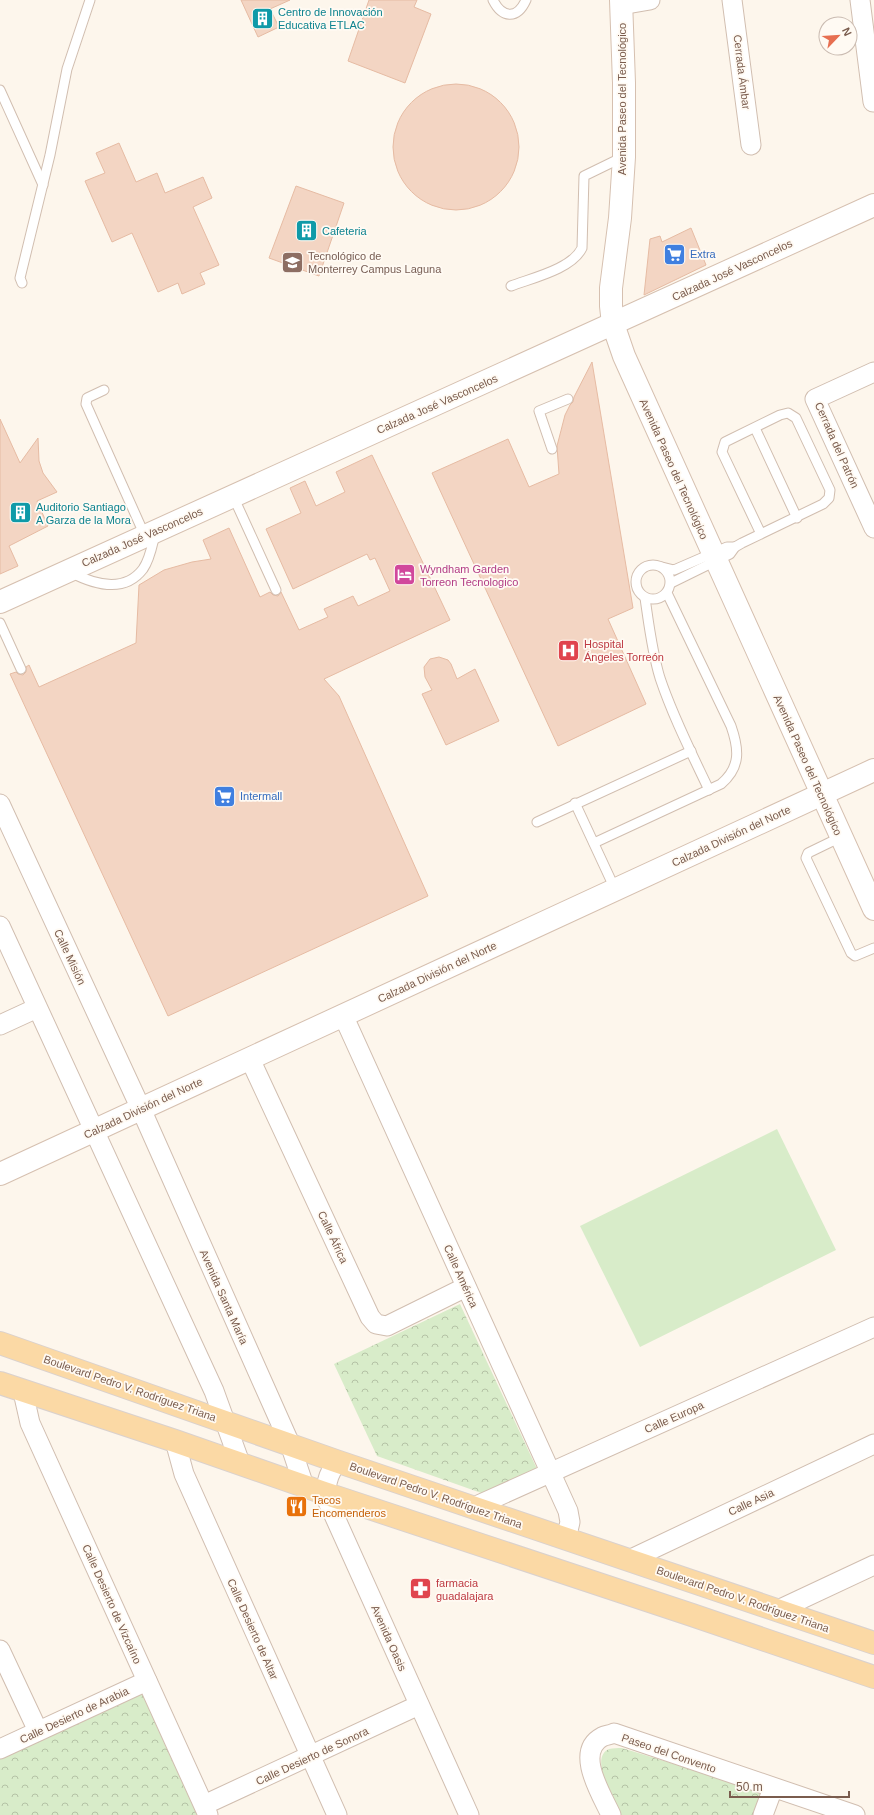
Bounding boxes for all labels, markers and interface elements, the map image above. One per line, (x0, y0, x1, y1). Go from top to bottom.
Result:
building icon: Centro de Innovación Educativa ETLAC (249, 5, 275, 31)
place label: Centro de Innovación Educativa ETLAC (278, 6, 383, 31)
north arrow (818, 16, 858, 56)
street label: Avenida Paseo del Tecnológico (616, 23, 628, 175)
text: N (840, 26, 854, 38)
street label: Cerrada Ámbar (731, 34, 753, 110)
building icon: Cafeteria (294, 218, 320, 244)
place label: Cafeteria (322, 225, 368, 237)
street label: Calzada José Vasconcelos (670, 237, 794, 303)
supermarket icon: Extra (662, 241, 688, 267)
place label: Extra (690, 248, 717, 260)
school or university icon: Tecnológico de Monterrey Campus Laguna (280, 249, 306, 275)
place label: Tecnológico de Monterrey Campus Laguna (308, 250, 442, 275)
street label: Calzada José Vasconcelos (375, 372, 500, 436)
street label: Avenida Paseo del Tecnológico (638, 397, 710, 541)
street label: Cerrada del Patrón (813, 400, 861, 490)
building icon: Auditorio Santiago A Garza de la Mora (8, 500, 34, 526)
place label: Auditorio Santiago A Garza de la Mora (36, 501, 132, 526)
street label: Calzada José Vasconcelos (80, 505, 205, 569)
hotel icon: Wyndham Garden Torreon Tecnologico (392, 562, 418, 588)
place label: Wyndham Garden Torreon Tecnologico (420, 563, 518, 588)
hospital icon: Hospital Ángeles Torreón (556, 637, 582, 663)
place label: Hospital Ángeles Torreón (584, 638, 664, 663)
street label: Avenida Paseo del Tecnológico (772, 693, 844, 837)
supermarket icon: Intermall (212, 783, 238, 809)
place label: Intermall (240, 790, 282, 802)
street label: Calzada División del Norte (670, 803, 792, 869)
street label: Calle Misión (52, 927, 88, 987)
street label: Calzada División del Norte (376, 939, 498, 1005)
street label: Calzada División del Norte (82, 1075, 204, 1141)
street label: Calle África (316, 1209, 351, 1266)
street label: Calle América (442, 1243, 481, 1310)
street label: Avenida Santa María (198, 1248, 251, 1347)
street label: Boulevard Pedro V. Rodríguez Triana (42, 1353, 219, 1424)
street label: Calle Europa (643, 1398, 706, 1435)
street label: Boulevard Pedro V. Rodríguez Triana (348, 1460, 525, 1531)
street label: Calle Asia (726, 1486, 776, 1518)
restaurant icon: Tacos Encomenderos (283, 1493, 309, 1519)
place label: Tacos Encomenderos (312, 1494, 386, 1519)
street label: Calle Desierto de Vizcaíno (80, 1542, 144, 1666)
street label: Boulevard Pedro V. Rodríguez Triana (655, 1564, 832, 1635)
pharmacy icon: farmacia guadalajara (408, 1576, 434, 1602)
street label: Calle Desierto de Altar (225, 1577, 281, 1682)
place label: farmacia guadalajara (436, 1577, 494, 1602)
street label: Avenida Oasis (369, 1603, 409, 1673)
street label: Calle Desierto de Arabia (18, 1684, 131, 1746)
street label: Calle Desierto de Sonora (254, 1724, 371, 1787)
street label: Paseo del Convento (620, 1731, 718, 1775)
scale bar (730, 1773, 849, 1799)
text: 50 m (736, 1780, 763, 1794)

